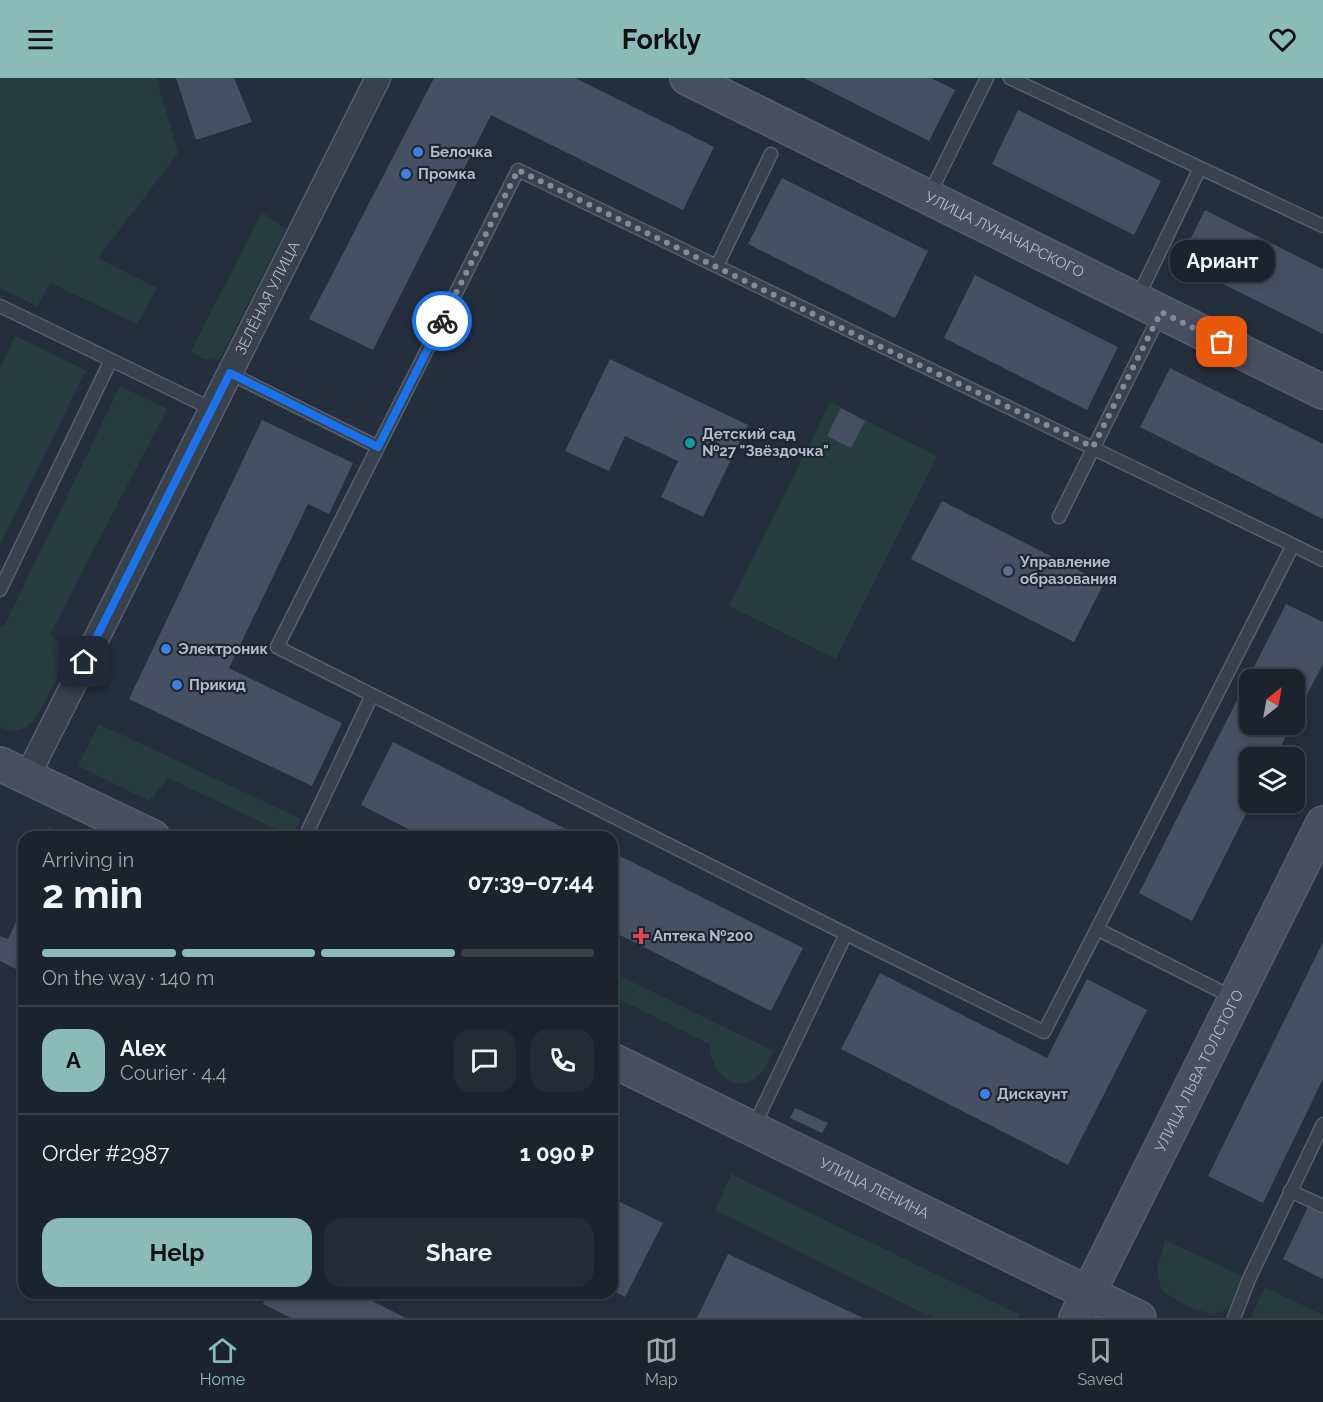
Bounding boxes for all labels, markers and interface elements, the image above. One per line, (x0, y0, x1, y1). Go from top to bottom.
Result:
icon: menu (24, 23, 57, 56)
icon: heart (1266, 23, 1299, 56)
text: Forkly (622, 24, 701, 55)
place label: Белочка (430, 143, 493, 161)
marker: Белочка (411, 145, 425, 159)
place label: Промка (418, 165, 476, 183)
marker: Промка (399, 167, 413, 181)
street label: УЛИЦА ЛУНАЧАРСКОГО (922, 188, 1087, 282)
street label: ЗЕЛЁНАЯ УЛИЦА (232, 238, 304, 358)
callout: Ариант (1170, 240, 1274, 282)
text: Ариант (1187, 249, 1258, 273)
courier (412, 291, 472, 351)
icon: bike (426, 305, 459, 338)
pin (1196, 316, 1247, 367)
icon: bag (1205, 325, 1238, 358)
place label: Детский сад №27 "Звёздочка" (702, 425, 829, 460)
marker: Детский сад №27 "Звёздочка" (683, 436, 697, 450)
place label: Управление образования (1019, 553, 1117, 588)
marker: Управление образования (1001, 564, 1015, 578)
pin (58, 636, 109, 687)
place label: Электроник (178, 640, 268, 658)
marker: Электроник (159, 642, 173, 656)
icon: home (67, 645, 100, 678)
north arrow (1239, 669, 1305, 735)
map controls (1239, 669, 1305, 813)
place label: Прикид (189, 676, 246, 694)
marker: Прикид (170, 678, 184, 692)
button: layers (1239, 747, 1305, 813)
text: Arriving in (42, 848, 134, 872)
text: 07:39–07:44 (468, 869, 594, 895)
text: 2 min (42, 871, 143, 917)
place label: Аптека №200 (653, 927, 753, 945)
marker: Аптека №200 (634, 929, 648, 943)
text: On the way · 140 m (42, 966, 214, 990)
street label: УЛИЦА ЛЬВА ТОЛСТОГО (1151, 987, 1247, 1155)
button: chat (453, 1029, 516, 1092)
button: phone (531, 1029, 594, 1092)
text: Alex (120, 1035, 166, 1061)
text: A (66, 1047, 81, 1073)
text: Courier · 4.4 (120, 1061, 227, 1085)
place label: Дискаунт (997, 1085, 1069, 1103)
marker: Дискаунт (978, 1087, 992, 1101)
text: Order #2987 (42, 1140, 169, 1166)
text: 1 090 ₽ (520, 1140, 594, 1166)
street label: УЛИЦА ЛЕНИНА (816, 1154, 932, 1223)
button: Help (42, 1218, 312, 1287)
button: Share (324, 1218, 594, 1287)
tab: Home (200, 1334, 245, 1389)
tab: Map (645, 1334, 678, 1389)
tab: Saved (1077, 1334, 1123, 1389)

